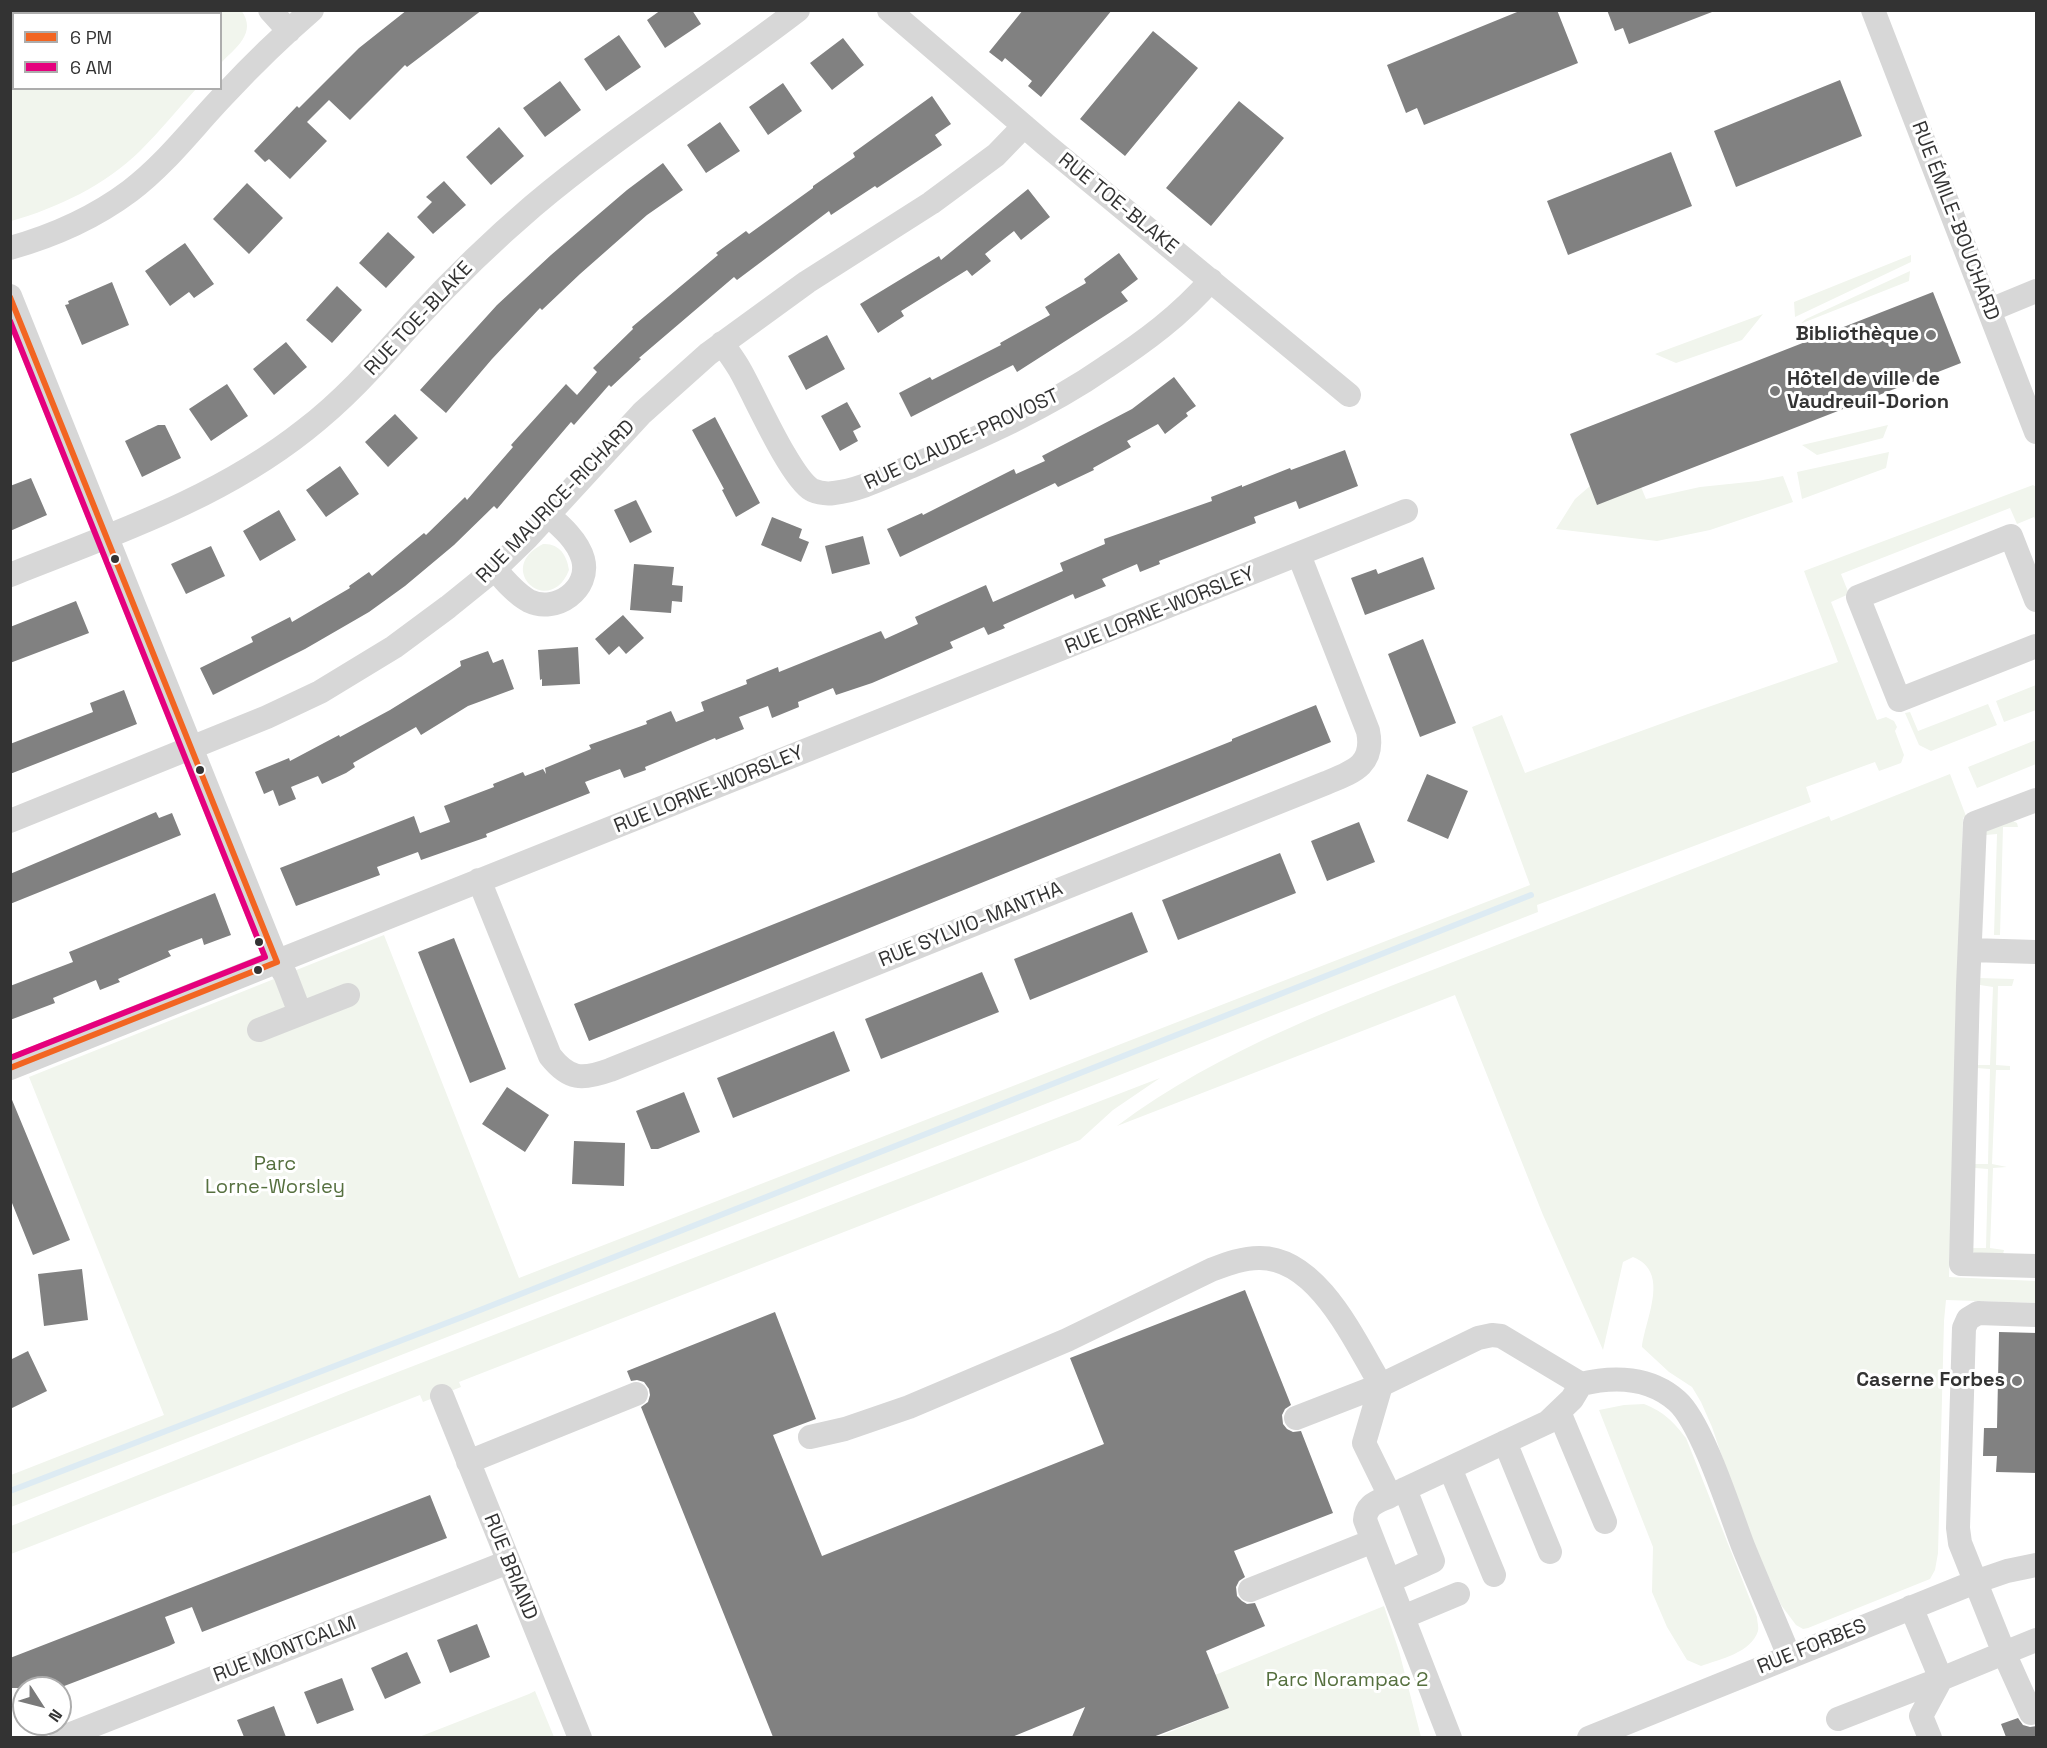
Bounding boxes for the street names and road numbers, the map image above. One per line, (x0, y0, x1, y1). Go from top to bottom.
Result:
street label: RUE ÉMILE-BOUCHARD (1906, 118, 2004, 324)
street label: RUE TOE-BLAKE (1053, 148, 1183, 260)
street label: RUE TOE-BLAKE (360, 257, 478, 381)
street label: RUE CLAUDE-PROVOST (861, 384, 1063, 496)
street label: RUE MAURICE-RICHARD (472, 415, 640, 589)
street label: RUE LORNE-WORSLEY (1062, 562, 1258, 660)
street label: RUE LORNE-WORSLEY (611, 741, 807, 839)
street label: RUE SYLVIO-MANTHA (876, 877, 1066, 973)
street label: RUE BRIAND (478, 1510, 542, 1624)
street label: RUE MONTCALM (210, 1612, 360, 1688)
street label: RUE FORBES (1754, 1614, 1870, 1680)

